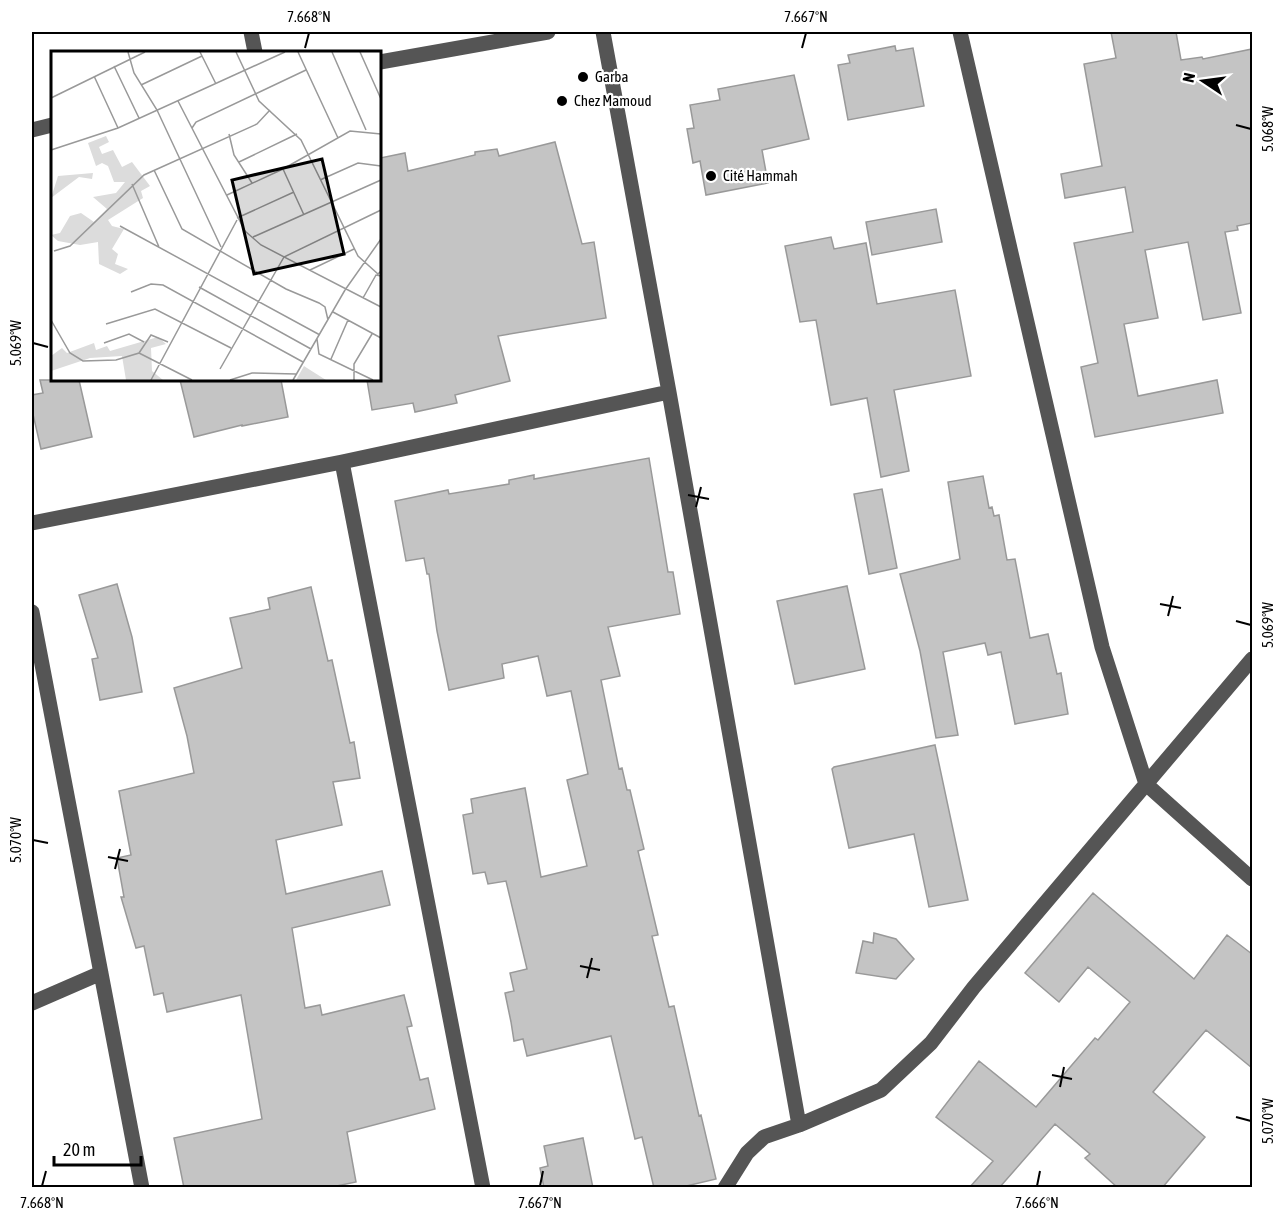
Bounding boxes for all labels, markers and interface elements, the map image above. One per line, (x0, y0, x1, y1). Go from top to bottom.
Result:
text: 7.668°N (287, 8, 331, 25)
text: 7.667°N (784, 8, 828, 25)
inset map (51, 51, 381, 381)
north arrow (1173, 51, 1233, 111)
place label: Garba (595, 68, 628, 85)
marker: Garba (576, 70, 590, 84)
text: N (1179, 71, 1198, 84)
place label: Chez Mamoud (574, 92, 652, 109)
marker: Chez Mamoud (555, 94, 569, 108)
text: 5.068°W (1259, 106, 1276, 152)
place label: Cité Hammah (723, 167, 798, 184)
marker: Cité Hammah (704, 169, 718, 183)
text: 5.069°W (7, 320, 24, 366)
text: 5.069°W (1259, 602, 1276, 648)
text: 5.070°W (7, 817, 24, 863)
text: 5.070°W (1259, 1098, 1276, 1144)
scale bar (54, 1129, 141, 1167)
text: 20 m (63, 1139, 95, 1160)
text: 7.668°N (20, 1194, 64, 1211)
text: 7.667°N (518, 1194, 562, 1211)
text: 7.666°N (1015, 1194, 1059, 1211)

